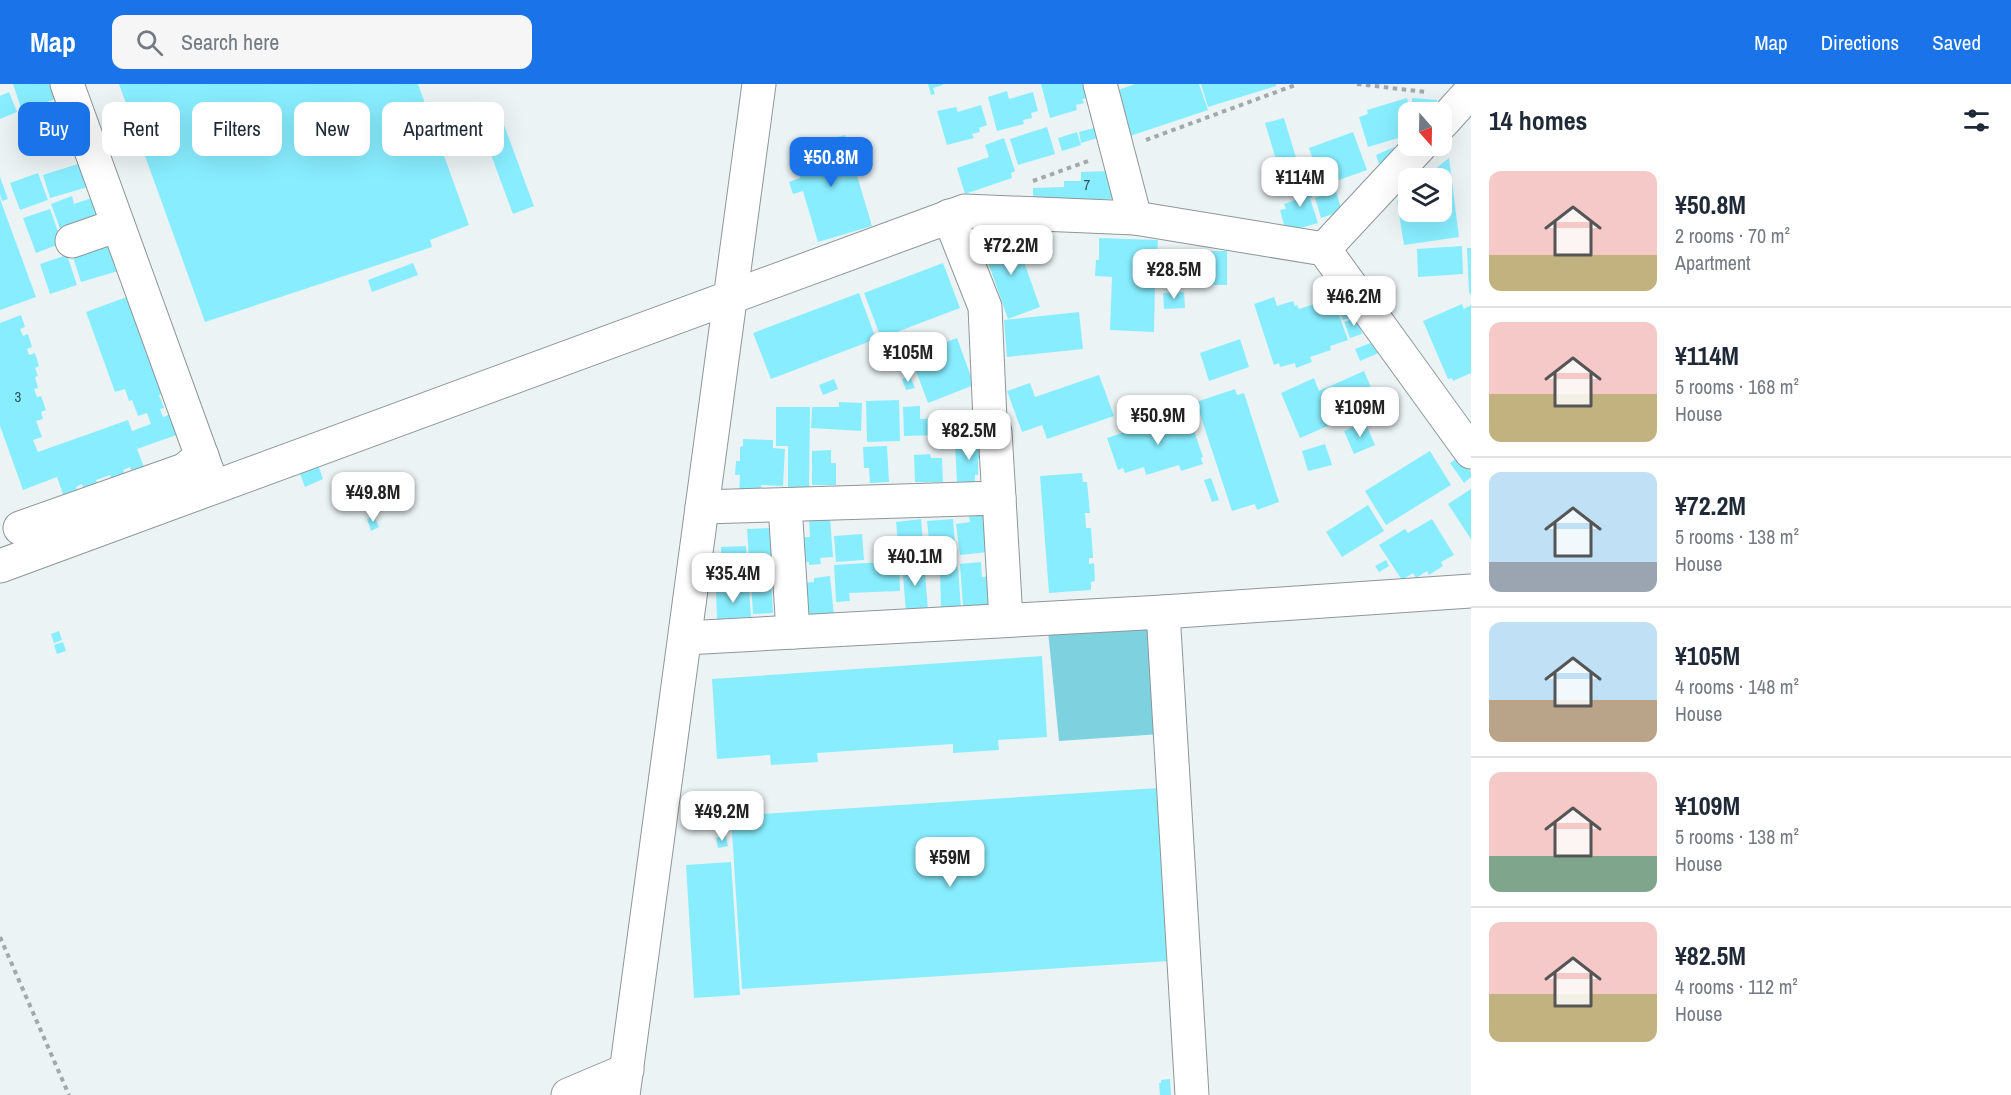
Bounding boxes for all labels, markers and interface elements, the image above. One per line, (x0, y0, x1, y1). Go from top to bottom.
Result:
search box (112, 15, 532, 69)
text: Map (30, 23, 76, 61)
icon: search (133, 26, 166, 59)
text: Search here (181, 27, 279, 57)
text: Map (1754, 28, 1788, 57)
text: Directions (1821, 28, 1899, 57)
text: Saved (1932, 28, 1981, 57)
chip: Buy (18, 102, 90, 156)
chip: Rent (102, 102, 180, 156)
chip: Filters (192, 102, 282, 156)
chip: New (294, 102, 370, 156)
chip: Apartment (382, 102, 504, 156)
north arrow (1398, 102, 1452, 156)
map controls (1398, 102, 1452, 222)
text: 14 homes (1489, 103, 1587, 138)
icon: filters (1960, 104, 1993, 137)
pin: ¥50.8M (782, 137, 880, 188)
text: ¥50.8M (804, 143, 858, 170)
pin: ¥114M (1258, 157, 1342, 208)
text: ¥114M (1275, 163, 1325, 190)
button: layers (1398, 168, 1452, 222)
house number: 7 (1084, 174, 1091, 195)
text: ¥50.8M (1675, 187, 1746, 222)
icon: home (1537, 195, 1609, 267)
text: 2 rooms · 70 m² (1675, 222, 1790, 249)
pin: ¥72.2M (962, 225, 1060, 276)
text: ¥72.2M (984, 231, 1038, 258)
pin: ¥28.5M (1125, 249, 1223, 300)
text: Apartment (1675, 249, 1751, 276)
text: ¥28.5M (1147, 255, 1201, 282)
pin: ¥46.2M (1305, 276, 1403, 327)
text: ¥46.2M (1327, 282, 1381, 309)
pin: ¥105M (866, 332, 950, 383)
text: ¥105M (883, 338, 933, 365)
text: ¥114M (1675, 338, 1739, 373)
icon: home (1537, 346, 1609, 418)
text: 5 rooms · 168 m² (1675, 373, 1799, 400)
house number: 3 (15, 386, 22, 407)
pin: ¥109M (1318, 387, 1402, 438)
text: ¥109M (1335, 393, 1385, 420)
pin: ¥50.9M (1109, 395, 1207, 446)
text: House (1675, 400, 1722, 427)
text: ¥50.9M (1131, 401, 1185, 428)
pin: ¥82.5M (920, 410, 1018, 461)
text: ¥82.5M (942, 416, 996, 443)
pin: ¥49.8M (324, 472, 422, 523)
text: ¥49.8M (346, 478, 400, 505)
text: ¥72.2M (1675, 488, 1746, 523)
icon: home (1537, 496, 1609, 568)
text: 5 rooms · 138 m² (1675, 523, 1799, 550)
pin: ¥40.1M (866, 536, 964, 587)
text: ¥40.1M (888, 542, 942, 569)
text: House (1675, 550, 1722, 577)
pin: ¥35.4M (684, 553, 782, 604)
text: ¥35.4M (706, 559, 760, 586)
text: ¥105M (1675, 638, 1740, 673)
icon: home (1537, 646, 1609, 718)
text: 4 rooms · 148 m² (1675, 673, 1799, 700)
text: House (1675, 700, 1722, 727)
text: ¥109M (1675, 788, 1740, 823)
pin: ¥49.2M (673, 791, 771, 842)
icon: home (1537, 796, 1609, 868)
text: ¥49.2M (695, 797, 749, 824)
text: 5 rooms · 138 m² (1675, 823, 1799, 850)
pin: ¥59M (914, 837, 986, 888)
text: ¥59M (929, 843, 971, 870)
text: House (1675, 850, 1722, 877)
text: ¥82.5M (1675, 938, 1746, 973)
icon: home (1537, 946, 1609, 1018)
text: 4 rooms · 112 m² (1675, 973, 1798, 1000)
text: House (1675, 1000, 1722, 1027)

